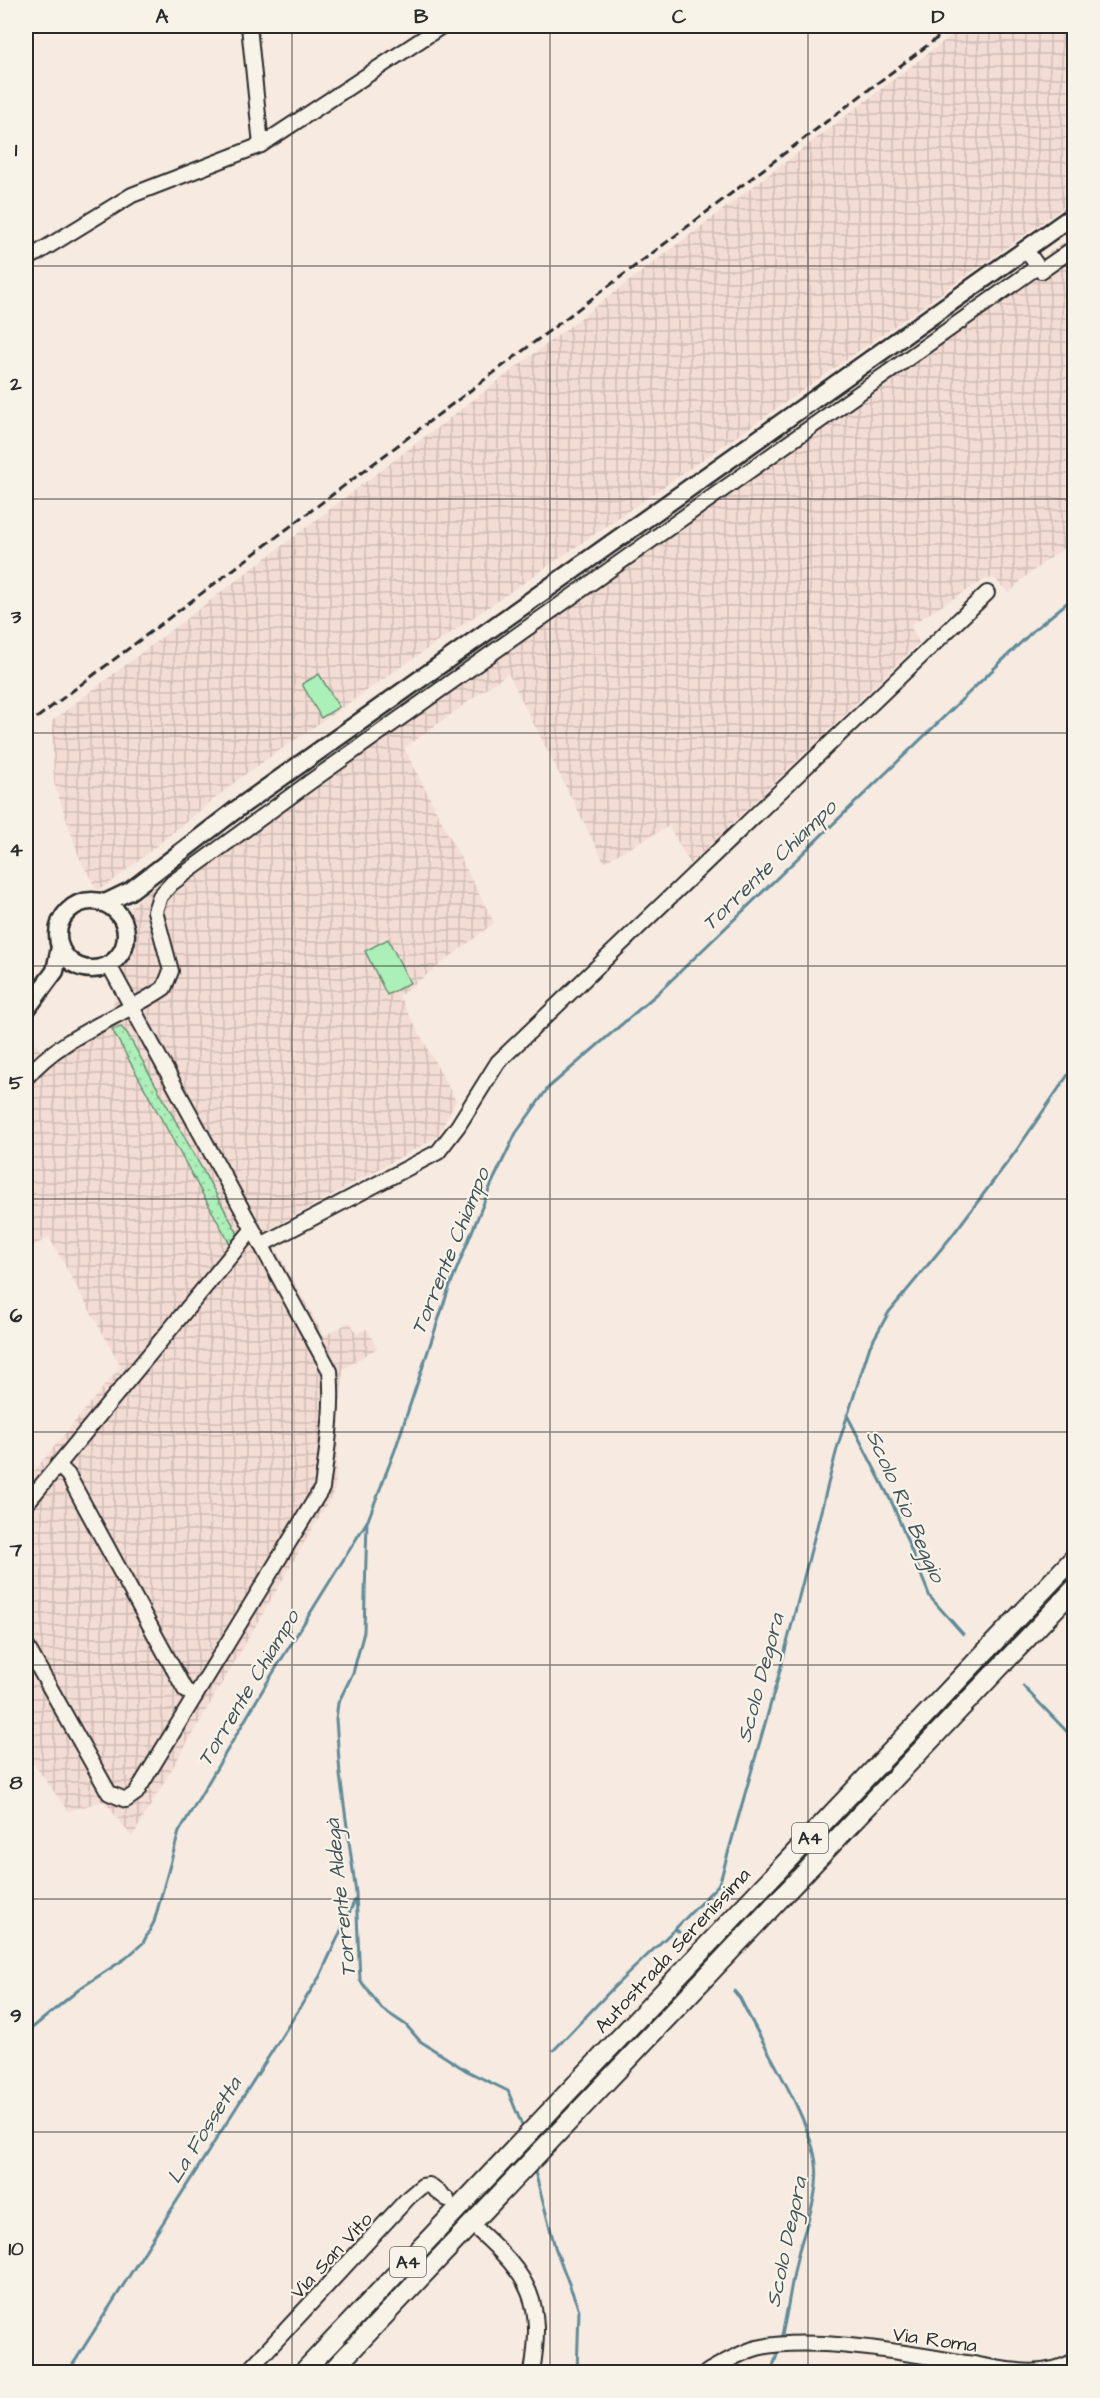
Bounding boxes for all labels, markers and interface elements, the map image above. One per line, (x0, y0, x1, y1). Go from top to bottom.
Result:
text: A (156, 3, 169, 31)
text: B (414, 3, 429, 31)
text: C (672, 3, 687, 31)
text: D (932, 3, 945, 31)
text: 1 (15, 136, 18, 164)
text: 2 (9, 370, 22, 398)
text: 3 (10, 603, 22, 631)
water label: Torrente Chiampo (696, 792, 845, 937)
text: 4 (9, 836, 23, 864)
text: 5 (9, 1069, 24, 1097)
water label: Torrente Chiampo (404, 1162, 498, 1339)
text: 6 (10, 1302, 23, 1330)
water label: Scolo Rio Beggio (858, 1426, 953, 1589)
text: 7 (9, 1536, 23, 1564)
water label: Torrente Chiampo (190, 1603, 308, 1772)
water label: Scolo Degora (729, 1609, 793, 1746)
text: 8 (10, 1769, 23, 1797)
water label: Torrente Aldegà (318, 1816, 364, 1978)
road number: A4 (792, 1823, 828, 1853)
street label: Autostrada Serenissima (588, 1862, 757, 2040)
text: 9 (10, 2002, 22, 2030)
water label: La Fossetta (160, 2071, 249, 2189)
water label: Scolo Degora (759, 2173, 816, 2310)
street label: Via San Vito (284, 2206, 379, 2305)
text: 10 (8, 2235, 24, 2263)
road number: A4 (390, 2247, 426, 2277)
street label: Via Roma (891, 2320, 979, 2360)

